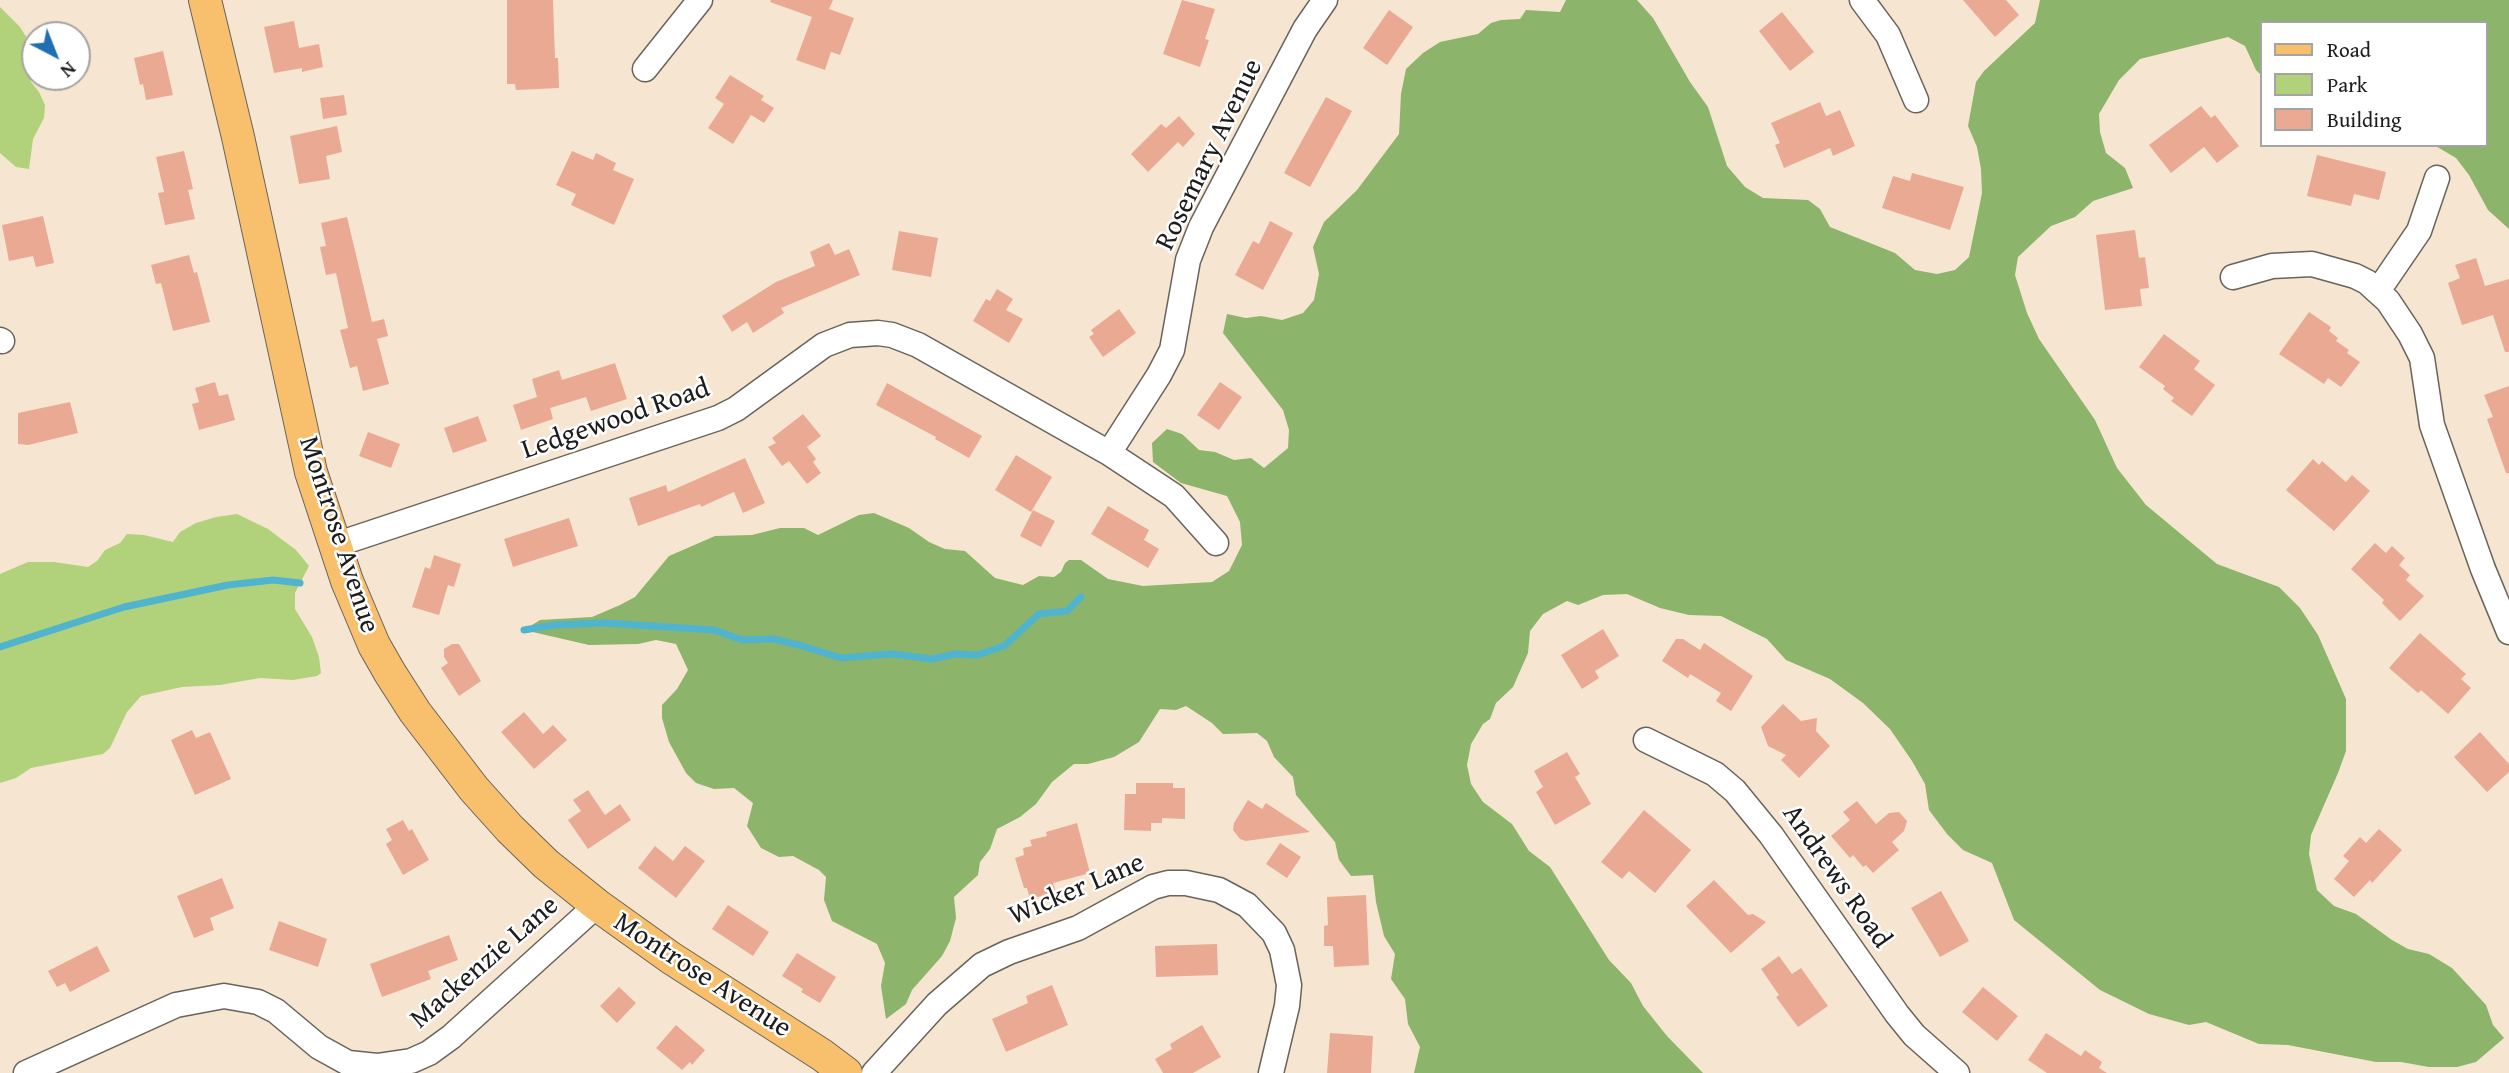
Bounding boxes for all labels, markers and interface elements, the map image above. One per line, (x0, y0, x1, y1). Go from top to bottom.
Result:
north arrow (21, 21, 91, 91)
legend (2260, 21, 2488, 147)
text: Road (2327, 34, 2371, 65)
street label: Rosemary Avenue (1149, 54, 1271, 256)
text: N (55, 55, 83, 85)
text: Park (2327, 69, 2368, 100)
text: Building (2327, 104, 2401, 135)
street label: Ledgewood Road (518, 372, 714, 468)
street label: Montrose Avenue (290, 432, 386, 638)
street label: Andrews Road (1774, 799, 1898, 955)
street label: Wicker Lane (1004, 846, 1150, 934)
street label: Mackenzie Lane (404, 889, 566, 1037)
street label: Montrose Avenue (607, 906, 797, 1046)

